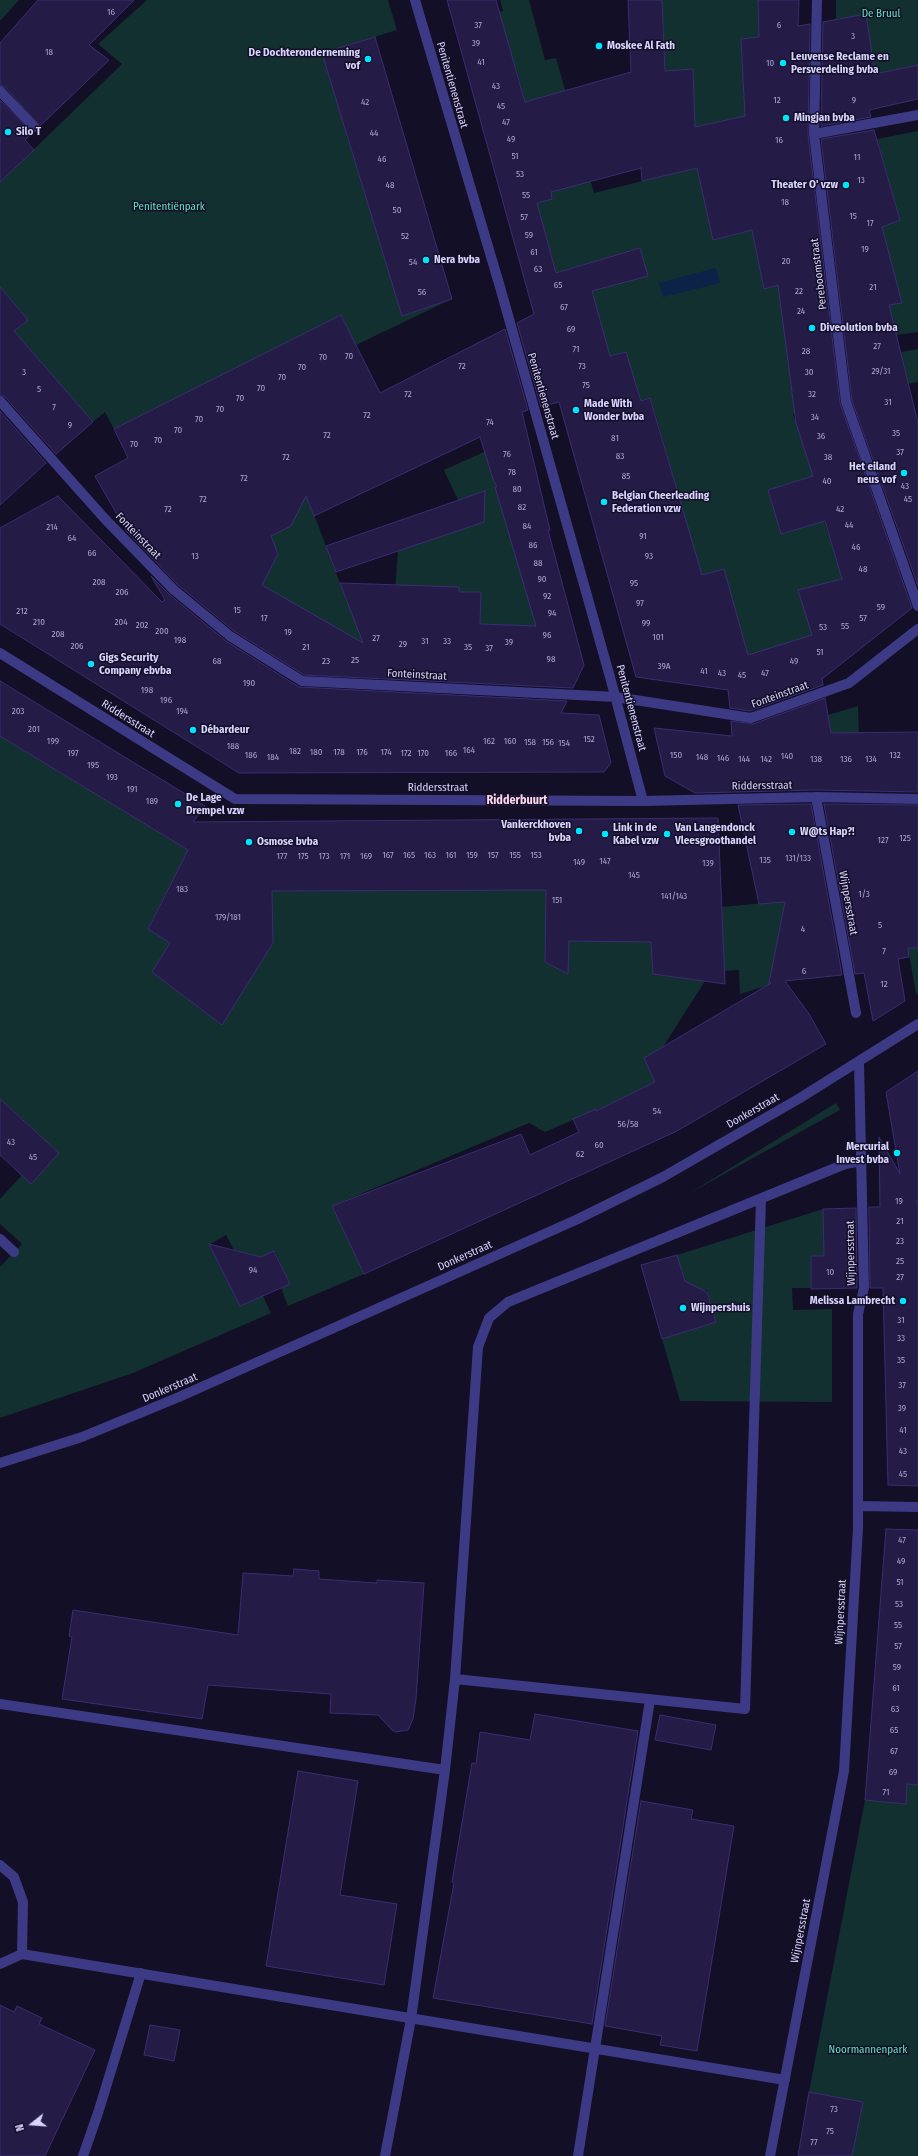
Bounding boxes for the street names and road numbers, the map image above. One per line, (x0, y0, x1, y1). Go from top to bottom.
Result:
street label: Penitentienenstraat (433, 40, 471, 130)
street label: Pereboomstraat (808, 238, 830, 310)
street label: Penitentienenstraat (524, 351, 562, 441)
street label: Fonteinstraat (113, 510, 163, 562)
street label: Penitentienenstraat (613, 663, 649, 753)
street label: Fonteinstraat (387, 667, 447, 683)
street label: Fonteinstraat (750, 679, 810, 711)
street label: Riddersstraat (99, 697, 157, 741)
street label: Riddersstraat (732, 779, 792, 793)
street label: Riddersstraat (408, 781, 468, 795)
street label: Wijnpersstraat (836, 870, 860, 936)
street label: Donkerstraat (724, 1091, 782, 1131)
street label: Wijnpersstraat (844, 1220, 858, 1286)
street label: Donkerstraat (436, 1238, 494, 1274)
street label: Donkerstraat (141, 1371, 199, 1405)
street label: Wijnpersstraat (833, 1579, 849, 1645)
street label: Wijnpersstraat (788, 1898, 814, 1964)

